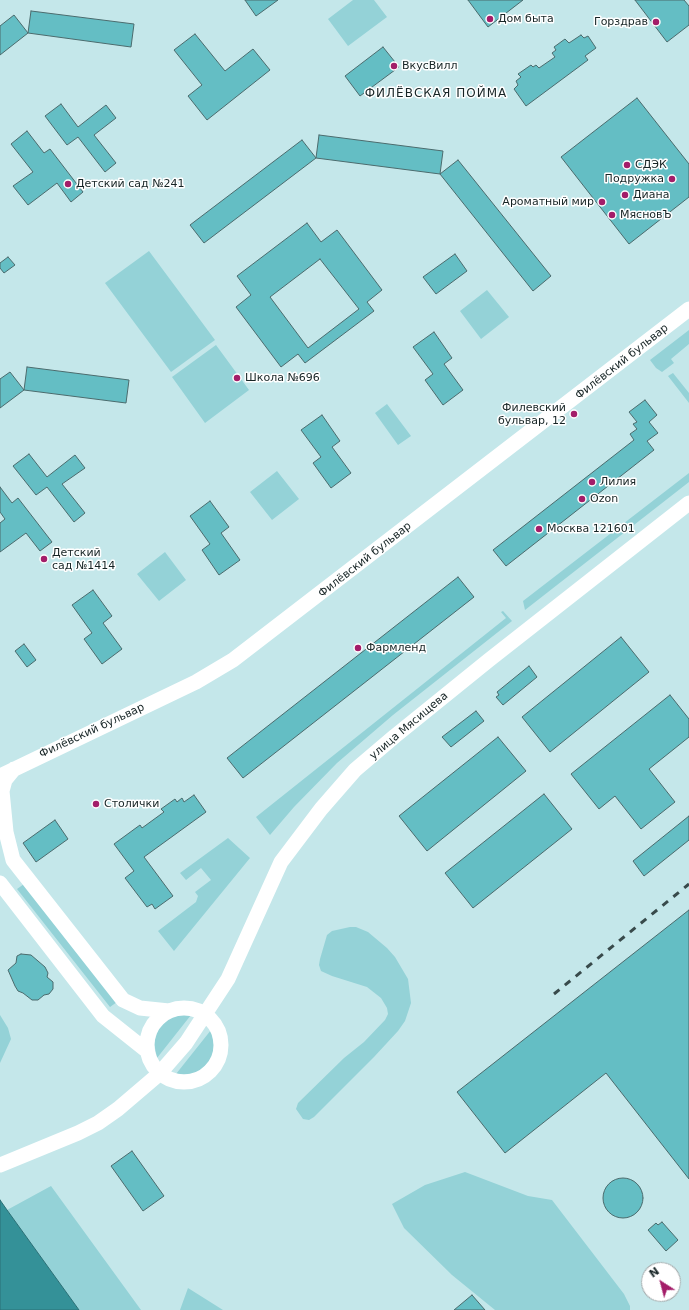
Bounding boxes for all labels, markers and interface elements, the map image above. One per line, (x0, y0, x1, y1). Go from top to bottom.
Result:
place label: Дом быта (498, 12, 554, 26)
marker: Дом быта (485, 14, 495, 24)
place label: Горздрав (594, 15, 648, 29)
marker: Горздрав (651, 17, 661, 27)
place label: ВкусВилл (402, 59, 458, 73)
marker: ВкусВилл (389, 61, 399, 71)
district label: ФИЛЁВСКАЯ ПОЙМА (365, 87, 507, 101)
place label: СДЭК (635, 158, 667, 172)
marker: СДЭК (622, 160, 632, 170)
place label: Подружка (605, 172, 664, 186)
marker: Подружка (667, 174, 677, 184)
place label: Детский сад №241 (76, 177, 185, 191)
marker: Детский сад №241 (63, 179, 73, 189)
place label: Диана (633, 188, 669, 202)
marker: Диана (620, 190, 630, 200)
place label: Ароматный мир (502, 195, 594, 209)
marker: Ароматный мир (597, 197, 607, 207)
place label: МясновЪ (620, 208, 672, 222)
marker: МясновЪ (607, 210, 617, 220)
street label: Филёвский бульвар (573, 322, 671, 402)
place label: Школа №696 (245, 371, 320, 385)
marker: Школа №696 (232, 373, 242, 383)
place label: Филевский бульвар, 12 (498, 401, 566, 427)
marker: Филевский бульвар, 12 (569, 409, 579, 419)
place label: Лилия (600, 475, 636, 489)
marker: Лилия (587, 477, 597, 487)
place label: Ozon (590, 492, 618, 506)
marker: Ozon (577, 494, 587, 504)
street label: Филёвский бульвар (316, 520, 414, 600)
place label: Москва 121601 (547, 522, 635, 536)
marker: Москва 121601 (534, 524, 544, 534)
place label: Детский сад №1414 (52, 546, 115, 572)
marker: Детский сад №1414 (39, 554, 49, 564)
place label: Фармленд (366, 641, 426, 655)
marker: Фармленд (353, 643, 363, 653)
street label: улица Мясищева (367, 689, 451, 763)
street label: Филёвский бульвар (37, 701, 147, 761)
place label: Столички (104, 797, 159, 811)
marker: Столички (91, 799, 101, 809)
north arrow (641, 1262, 681, 1302)
text: N (647, 1265, 662, 1281)

